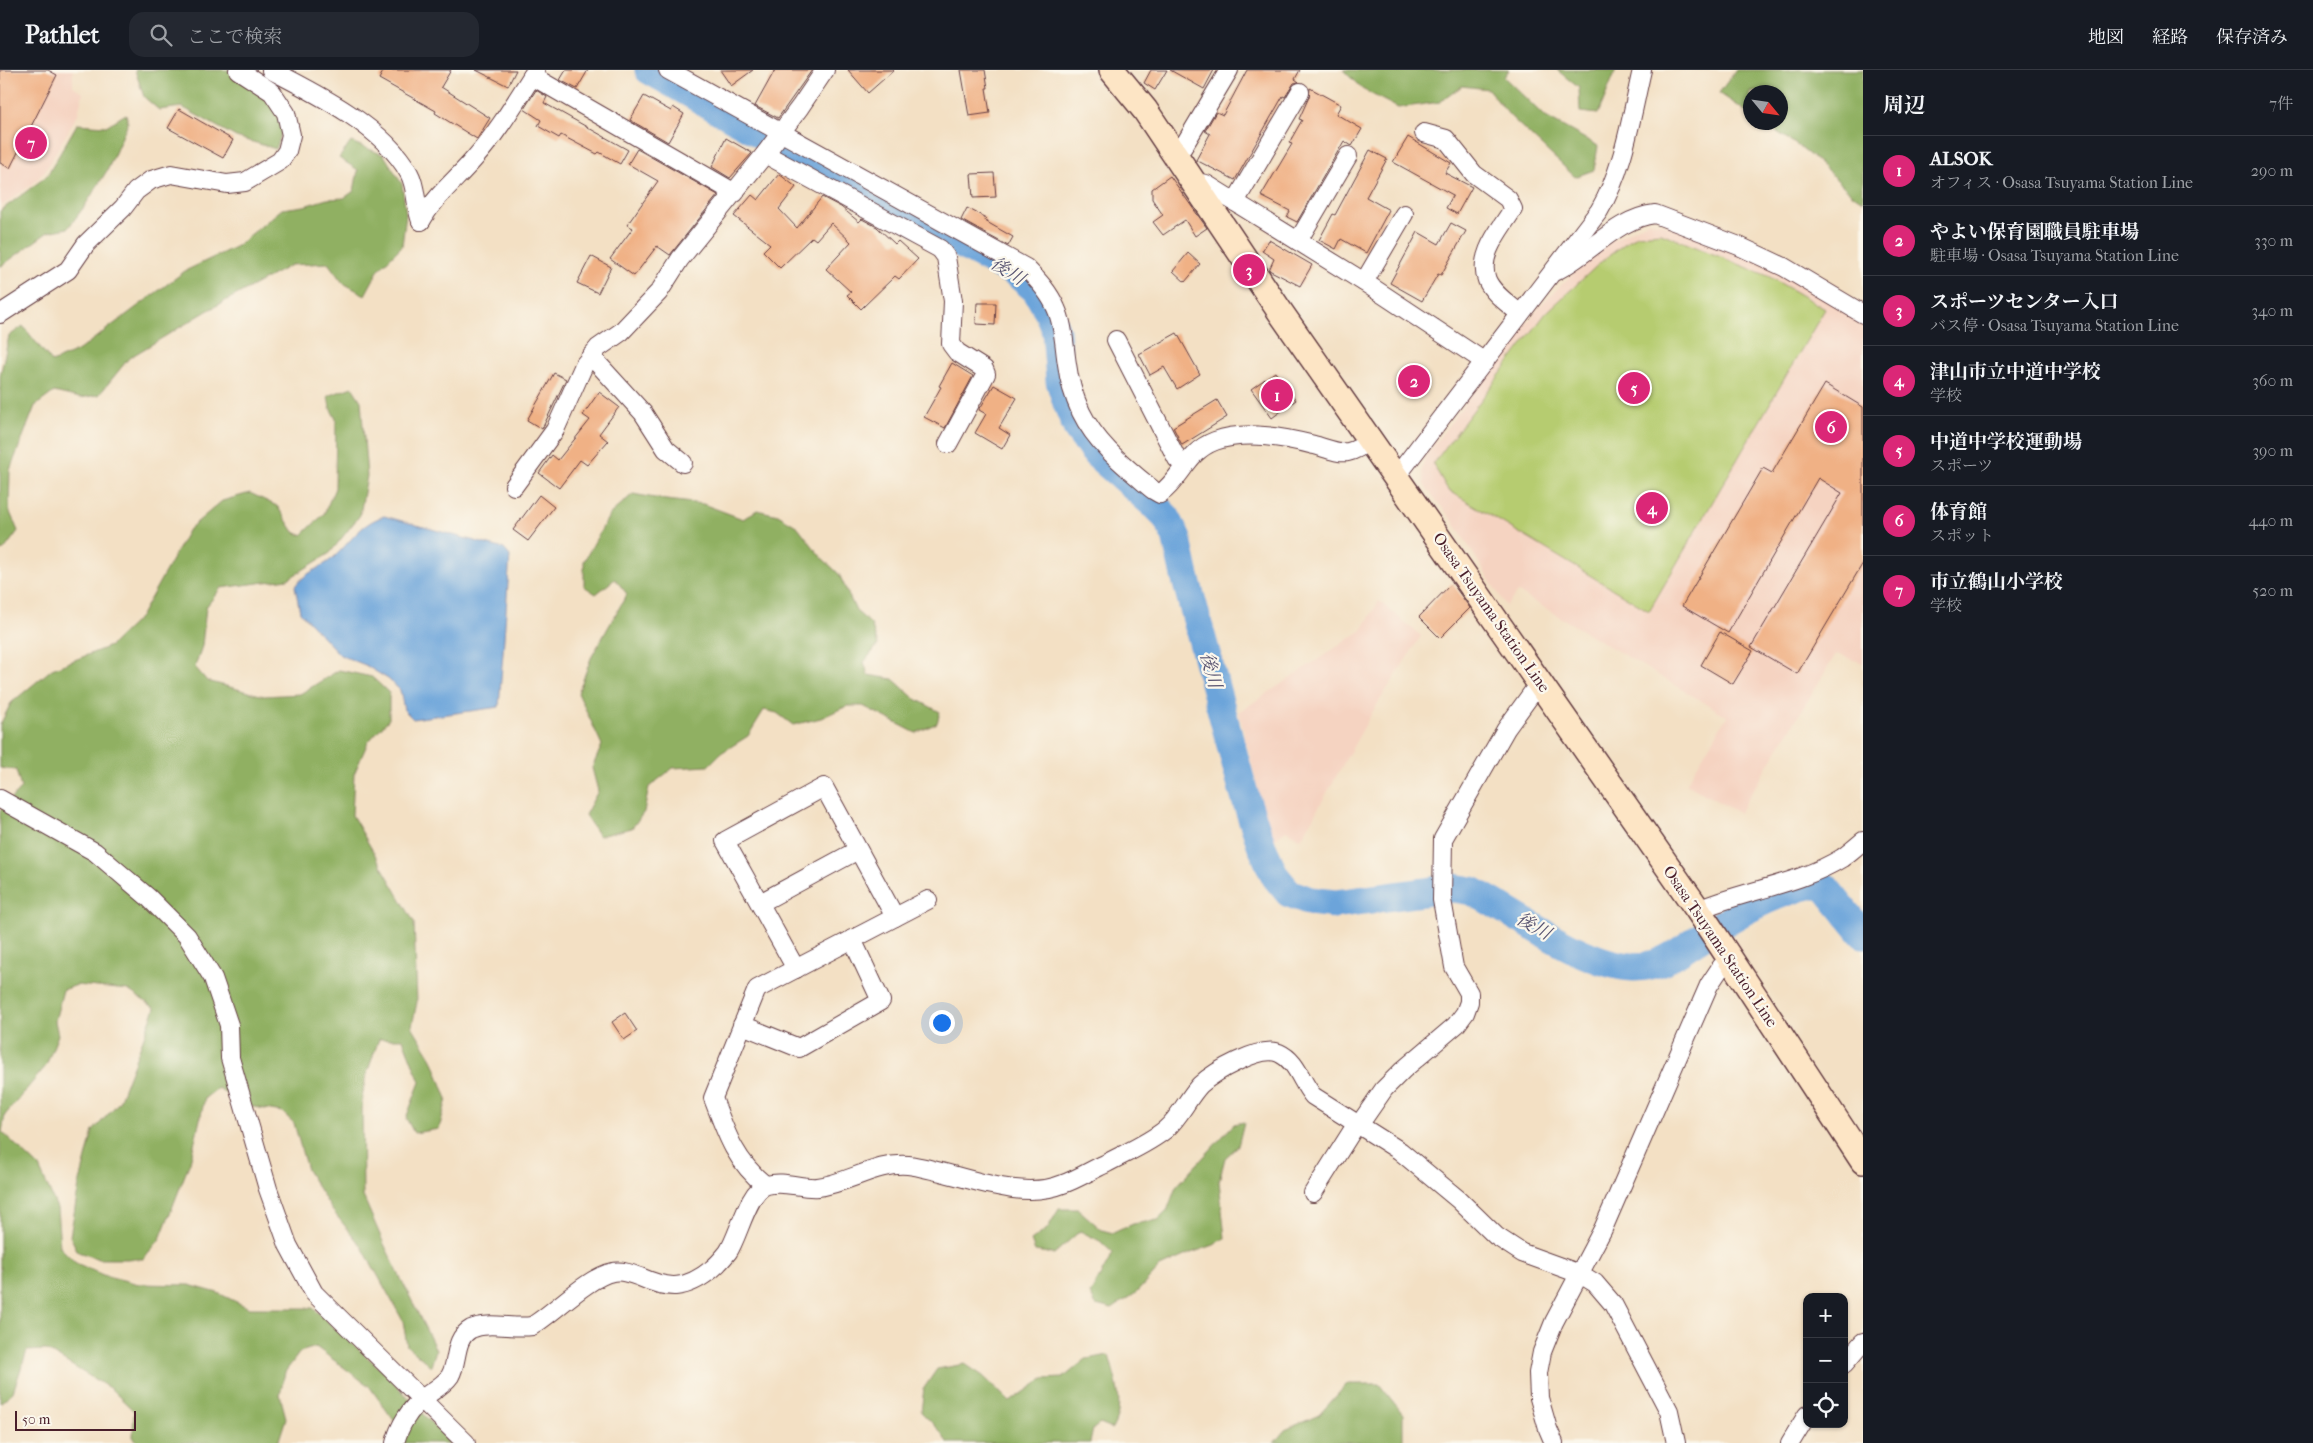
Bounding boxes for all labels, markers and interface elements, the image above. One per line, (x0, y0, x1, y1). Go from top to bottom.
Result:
search box (129, 12, 479, 57)
text: Pathlet (25, 21, 99, 49)
icon: search (147, 21, 175, 49)
text: ここで検索 (187, 26, 282, 48)
text: 地図 (2088, 27, 2124, 48)
text: 経路 (2152, 27, 2188, 48)
text: 保存済み (2216, 27, 2288, 48)
north arrow (1743, 85, 1788, 130)
text: 周辺 (1883, 93, 1925, 117)
text: 7件 (2269, 94, 2293, 113)
pin: 7 (15, 124, 47, 162)
text: ALSOK (1930, 148, 1992, 170)
text: 1 (1896, 161, 1902, 180)
text: 290 m (2251, 161, 2293, 180)
text: オフィス · Osasa Tsuyama Station Line (1930, 173, 2193, 192)
text: やよい保育園職員駐車場 (1930, 221, 2139, 243)
text: 2 (1895, 231, 1903, 250)
text: 330 m (2254, 231, 2293, 250)
text: 駐車場 · Osasa Tsuyama Station Line (1930, 246, 2179, 265)
pin: 3 (1233, 251, 1265, 289)
water label: 後川 (987, 253, 1030, 291)
text: スポーツセンター入口 (1930, 291, 2118, 313)
text: 3 (1896, 301, 1902, 320)
text: 340 m (2251, 301, 2293, 320)
text: バス停 · Osasa Tsuyama Station Line (1930, 316, 2179, 335)
text: 津山市立中道中学校 (1930, 361, 2101, 383)
pin: 2 (1398, 362, 1430, 400)
pin: 5 (1618, 369, 1650, 407)
text: 4 (1894, 371, 1904, 390)
text: 360 m (2252, 371, 2293, 390)
pin: 1 (1261, 376, 1293, 414)
text: 学校 (1930, 386, 1962, 405)
pin: 6 (1815, 408, 1847, 446)
text: 中道中学校運動場 (1930, 431, 2082, 453)
text: 5 (1896, 441, 1902, 460)
text: 390 m (2252, 441, 2293, 460)
text: スポーツ (1930, 456, 1993, 475)
pin: 4 (1636, 489, 1668, 527)
text: 体育館 (1930, 501, 1987, 523)
text: 6 (1895, 511, 1903, 530)
text: 440 m (2248, 511, 2293, 530)
text: スポット (1930, 526, 1994, 545)
street label: Osasa Tsuyama Station Line (1429, 529, 1554, 696)
text: 市立鶴山小学校 (1930, 571, 2063, 593)
text: 7 (1895, 581, 1903, 600)
text: 520 m (2252, 581, 2293, 600)
text: 学校 (1930, 596, 1962, 615)
water label: 後川 (1196, 650, 1226, 692)
street label: Osasa Tsuyama Station Line (1659, 862, 1782, 1031)
water label: 後川 (1513, 909, 1556, 945)
your location (929, 1010, 955, 1036)
map controls (1803, 1293, 1848, 1428)
button: + (1803, 1293, 1848, 1338)
button: − (1803, 1338, 1848, 1383)
button: locate (1803, 1383, 1848, 1428)
scale bar (15, 1408, 136, 1431)
text: 50 m (22, 1411, 50, 1428)

